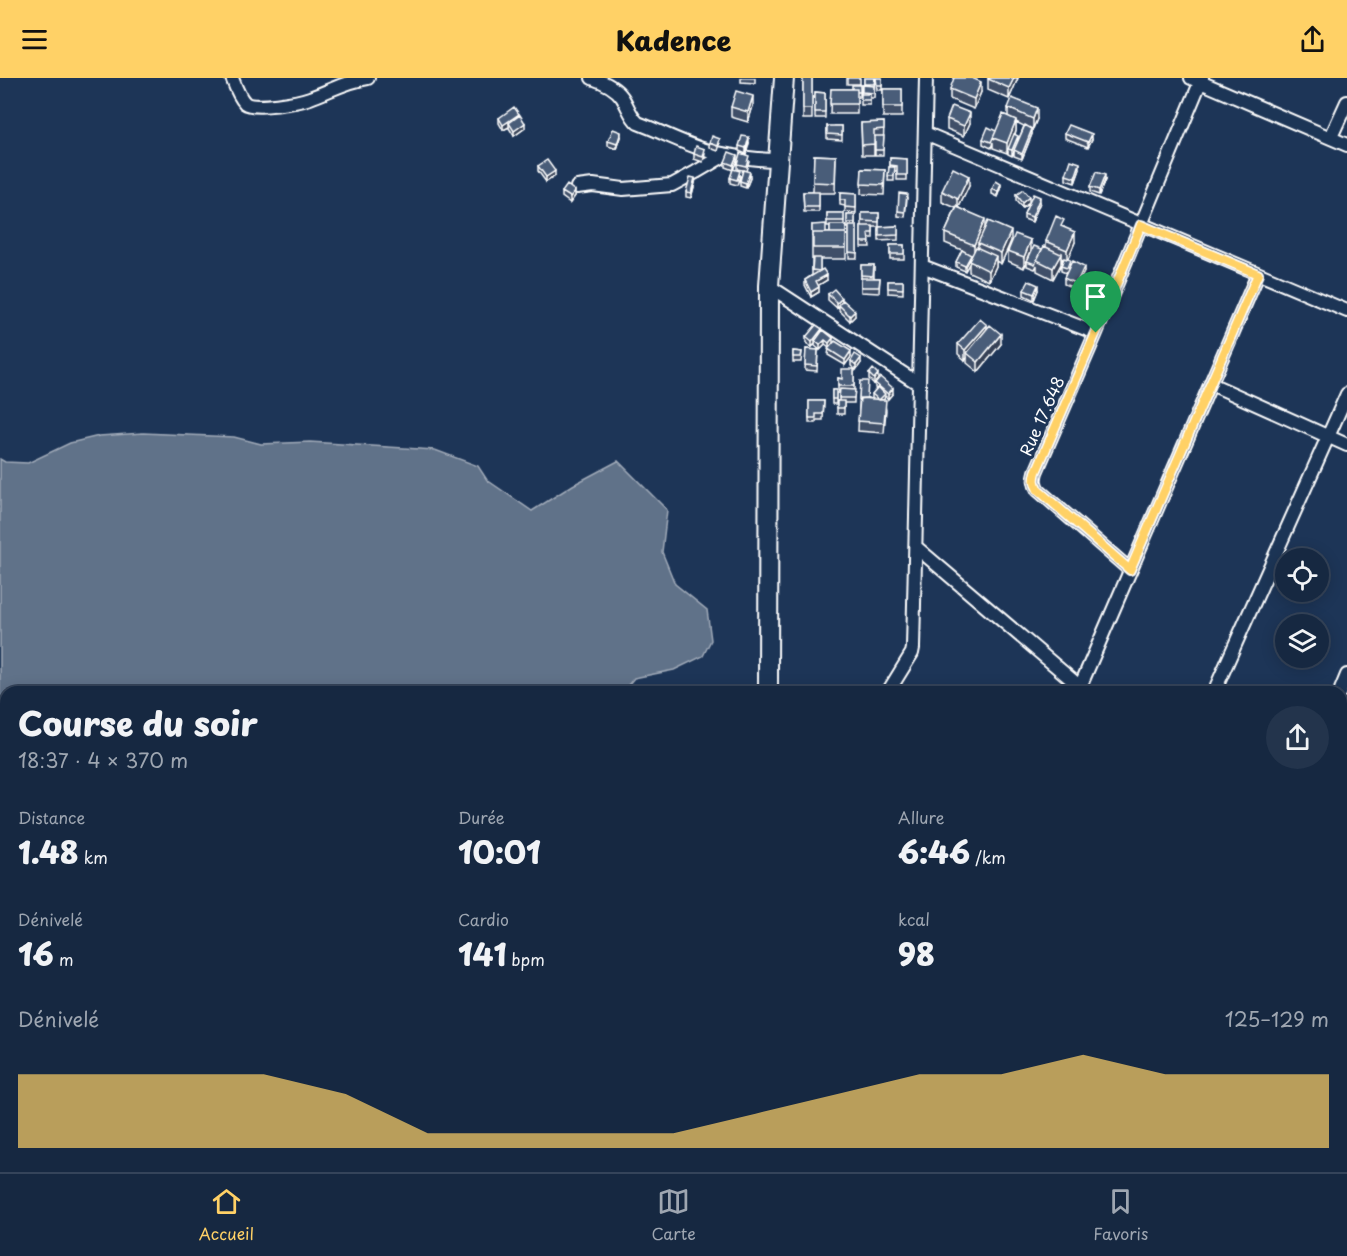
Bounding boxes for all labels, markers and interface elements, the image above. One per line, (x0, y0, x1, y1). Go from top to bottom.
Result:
text: Kadence (616, 19, 731, 60)
icon: menu (18, 23, 51, 56)
icon: share (1296, 23, 1329, 56)
pin (1070, 271, 1121, 333)
icon: arrive (1079, 280, 1112, 313)
street label: Rue 17.648 (1013, 372, 1069, 459)
map controls (1275, 548, 1329, 668)
button: locate (1275, 548, 1329, 602)
button: layers (1275, 614, 1329, 668)
text: Course du soir (18, 697, 258, 747)
button: share (1266, 706, 1329, 769)
text: 18:37 · 4 × 370 m (18, 745, 188, 775)
text: Distance (18, 805, 85, 829)
text: Durée (458, 805, 505, 829)
text: Allure (898, 805, 945, 829)
text: 1.48 (18, 829, 79, 874)
text: 10:01 (458, 829, 541, 874)
text: 6:46 (898, 829, 970, 874)
text: km (79, 845, 108, 869)
text: /km (970, 845, 1006, 869)
text: Dénivelé (18, 907, 83, 931)
text: Cardio (458, 907, 509, 931)
text: kcal (898, 907, 930, 931)
text: 16 (18, 931, 54, 976)
text: 141 (458, 931, 506, 976)
text: 98 (898, 931, 935, 976)
text: m (54, 947, 74, 971)
text: bpm (506, 947, 545, 971)
text: Dénivelé (18, 1004, 99, 1034)
text: 125–129 m (1225, 1004, 1329, 1034)
tab: Accueil (199, 1185, 254, 1245)
tab: Carte (651, 1185, 696, 1245)
tab: Favoris (1093, 1185, 1148, 1245)

